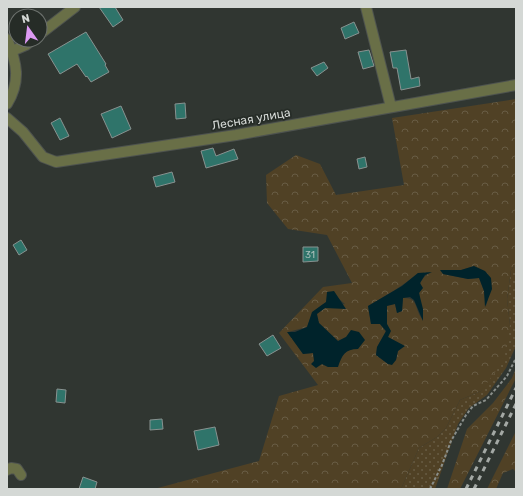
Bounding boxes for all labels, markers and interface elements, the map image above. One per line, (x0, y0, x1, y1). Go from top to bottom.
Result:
north arrow (8, 8, 48, 48)
text: N (20, 11, 31, 26)
street label: Лесная улица (211, 105, 291, 133)
house number: 31 (305, 249, 315, 261)

